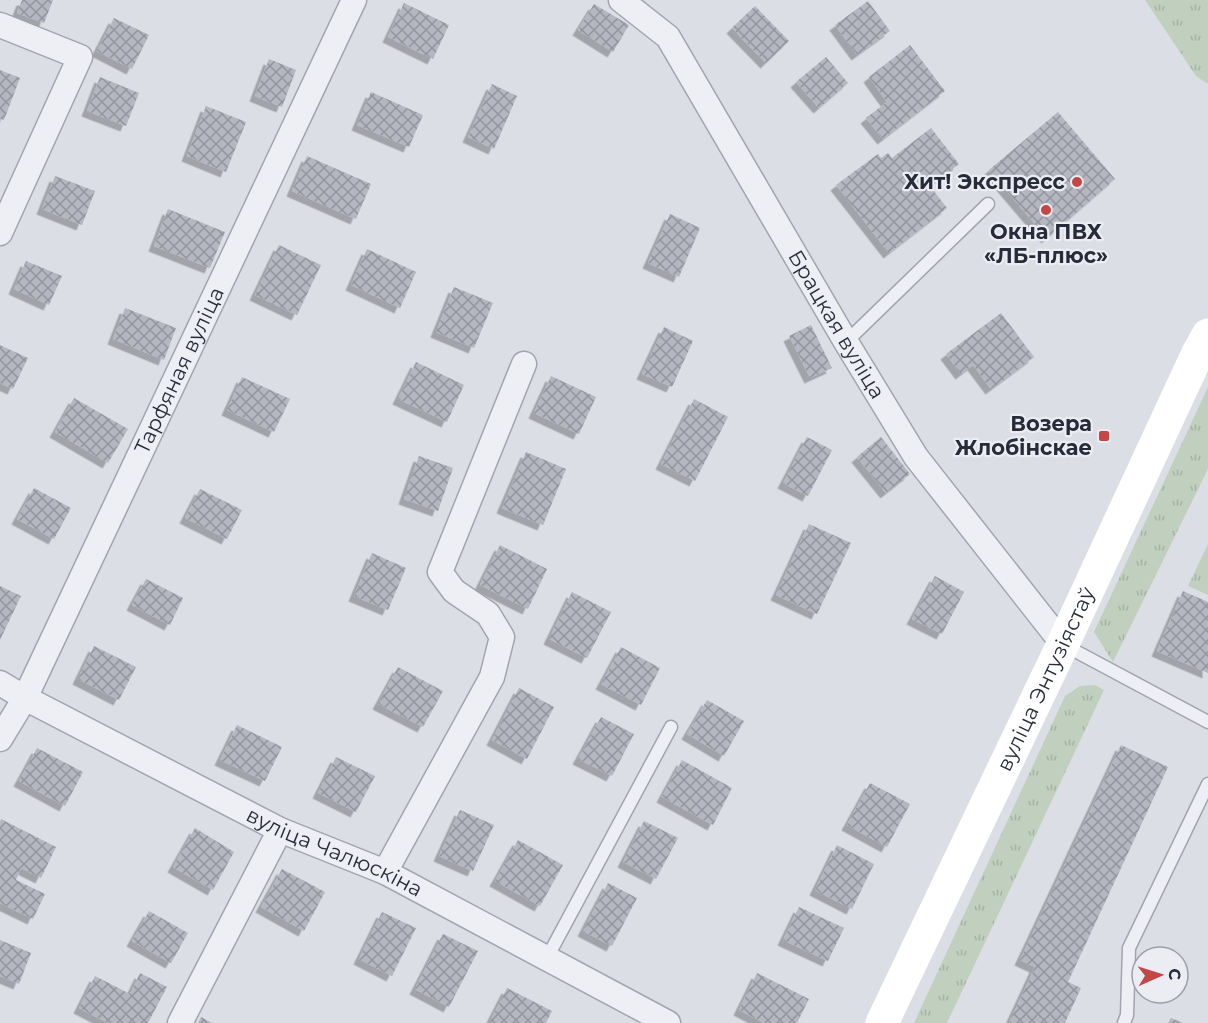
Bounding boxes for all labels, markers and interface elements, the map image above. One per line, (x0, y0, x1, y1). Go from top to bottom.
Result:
place label: Хит! Экспресс (904, 169, 1066, 194)
marker: Хит! Экспресс (1070, 175, 1084, 189)
marker: Окна ПВХ «ЛБ-плюс» (1039, 203, 1053, 217)
place label: Окна ПВХ «ЛБ-плюс» (984, 219, 1108, 268)
street label: Брацкая вуліца (783, 245, 891, 403)
street label: Тарфяная вуліца (129, 283, 229, 458)
place label: Возера Жлобінскае (955, 411, 1092, 460)
marker: Возера Жлобінскае (1097, 429, 1111, 443)
street label: вуліца Энтузіястаў (991, 582, 1100, 775)
street label: вуліца Чалюскіна (242, 802, 427, 902)
north arrow (1130, 945, 1190, 1005)
text: С (1165, 968, 1184, 981)

